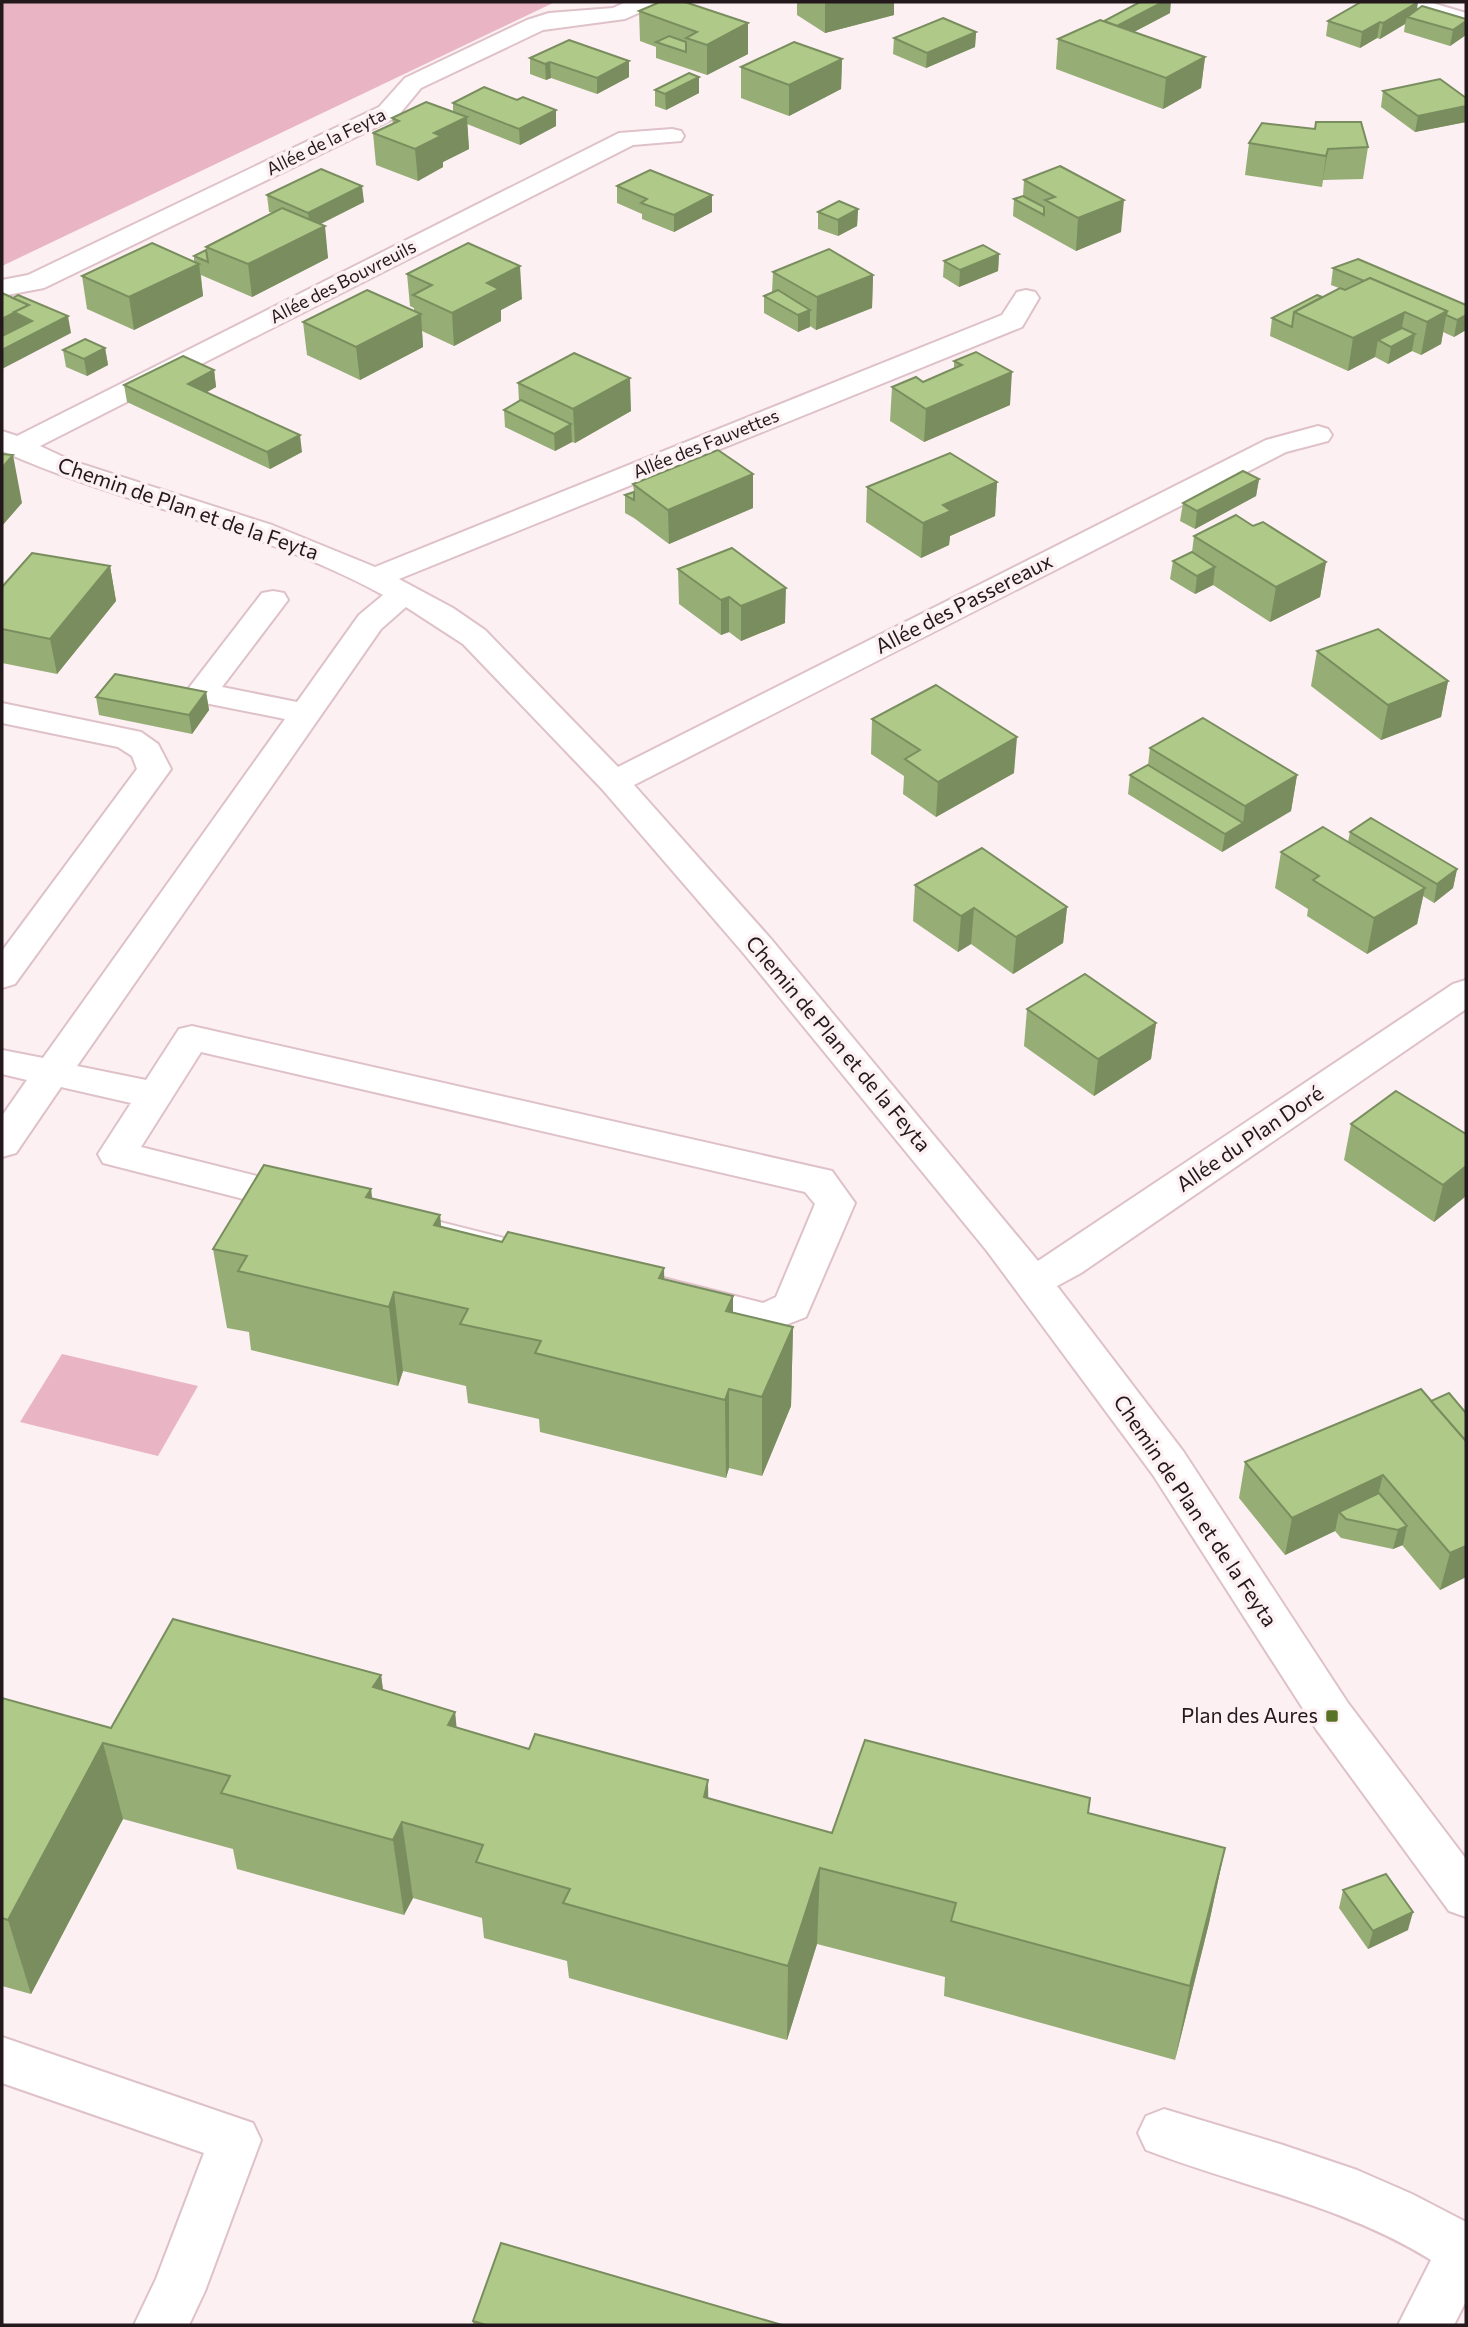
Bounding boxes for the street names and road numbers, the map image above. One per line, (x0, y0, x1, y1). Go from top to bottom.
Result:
street label: Allée de la Feyta (262, 103, 389, 179)
street label: Allée des Bouvreuils (266, 235, 419, 327)
street label: Allée des Fauvettes (629, 404, 782, 482)
street label: Chemin de Plan et de la Feyta (55, 451, 322, 564)
street label: Allée des Passereaux (871, 547, 1056, 658)
street label: Chemin de Plan et de la Feyta (742, 930, 937, 1156)
street label: Allée du Plan Doré (1171, 1079, 1327, 1196)
street label: Chemin de Plan et de la Feyta (1109, 1390, 1283, 1631)

